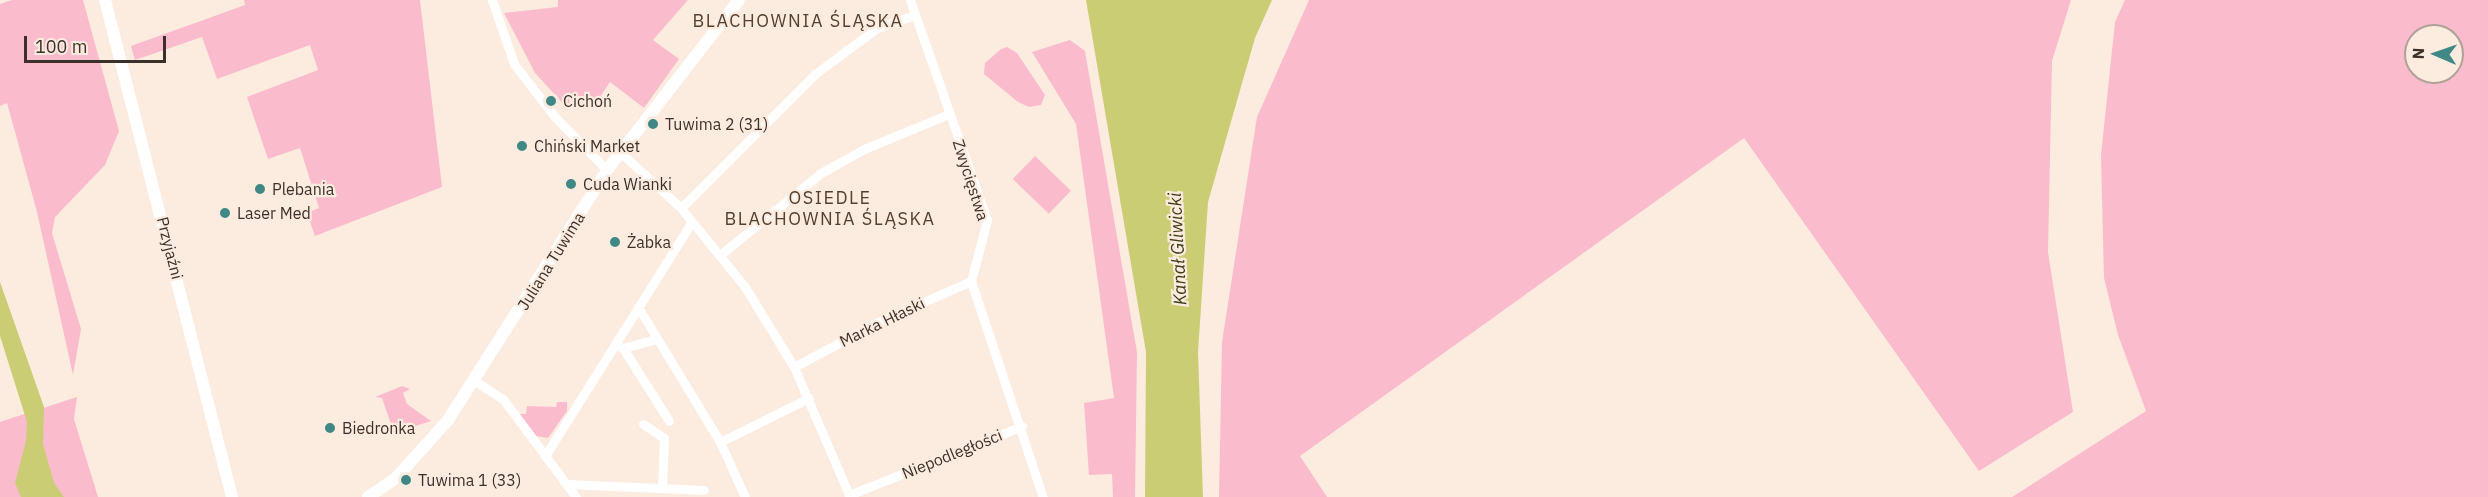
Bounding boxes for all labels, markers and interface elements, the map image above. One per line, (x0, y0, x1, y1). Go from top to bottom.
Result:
district label: BLACHOWNIA ŚLĄSKA (692, 10, 904, 32)
scale bar (27, 24, 170, 62)
north arrow (2404, 24, 2464, 84)
text: 100 m (35, 35, 87, 58)
text: N (2408, 47, 2428, 60)
place label: Cichoń (563, 91, 612, 111)
marker: Cichoń (544, 94, 558, 108)
place label: Tuwima 2 (31) (665, 114, 768, 134)
marker: Tuwima 2 (31) (646, 117, 660, 131)
place label: Chiński Market (534, 136, 640, 156)
street label: Zwycięstwa (949, 137, 993, 223)
marker: Chiński Market (515, 139, 529, 153)
place label: Cuda Wianki (583, 174, 672, 194)
marker: Cuda Wianki (564, 177, 578, 191)
place label: Plebania (272, 179, 334, 199)
marker: Plebania (253, 182, 267, 196)
district label: OSIEDLE BLACHOWNIA ŚLĄSKA (724, 188, 936, 230)
water label: Kanał Gliwicki (1164, 192, 1192, 306)
place label: Laser Med (237, 203, 311, 223)
marker: Laser Med (218, 206, 232, 220)
street label: Juliana Tuwima (513, 209, 589, 313)
street label: Przyjaźni (153, 215, 187, 281)
place label: Żabka (627, 232, 671, 252)
marker: Żabka (608, 235, 622, 249)
street label: Marka Hłaski (836, 293, 928, 351)
place label: Biedronka (342, 418, 415, 438)
marker: Biedronka (323, 421, 337, 435)
street label: Niepodległości (899, 425, 1005, 483)
place label: Tuwima 1 (33) (418, 470, 521, 490)
marker: Tuwima 1 (33) (399, 473, 413, 487)

